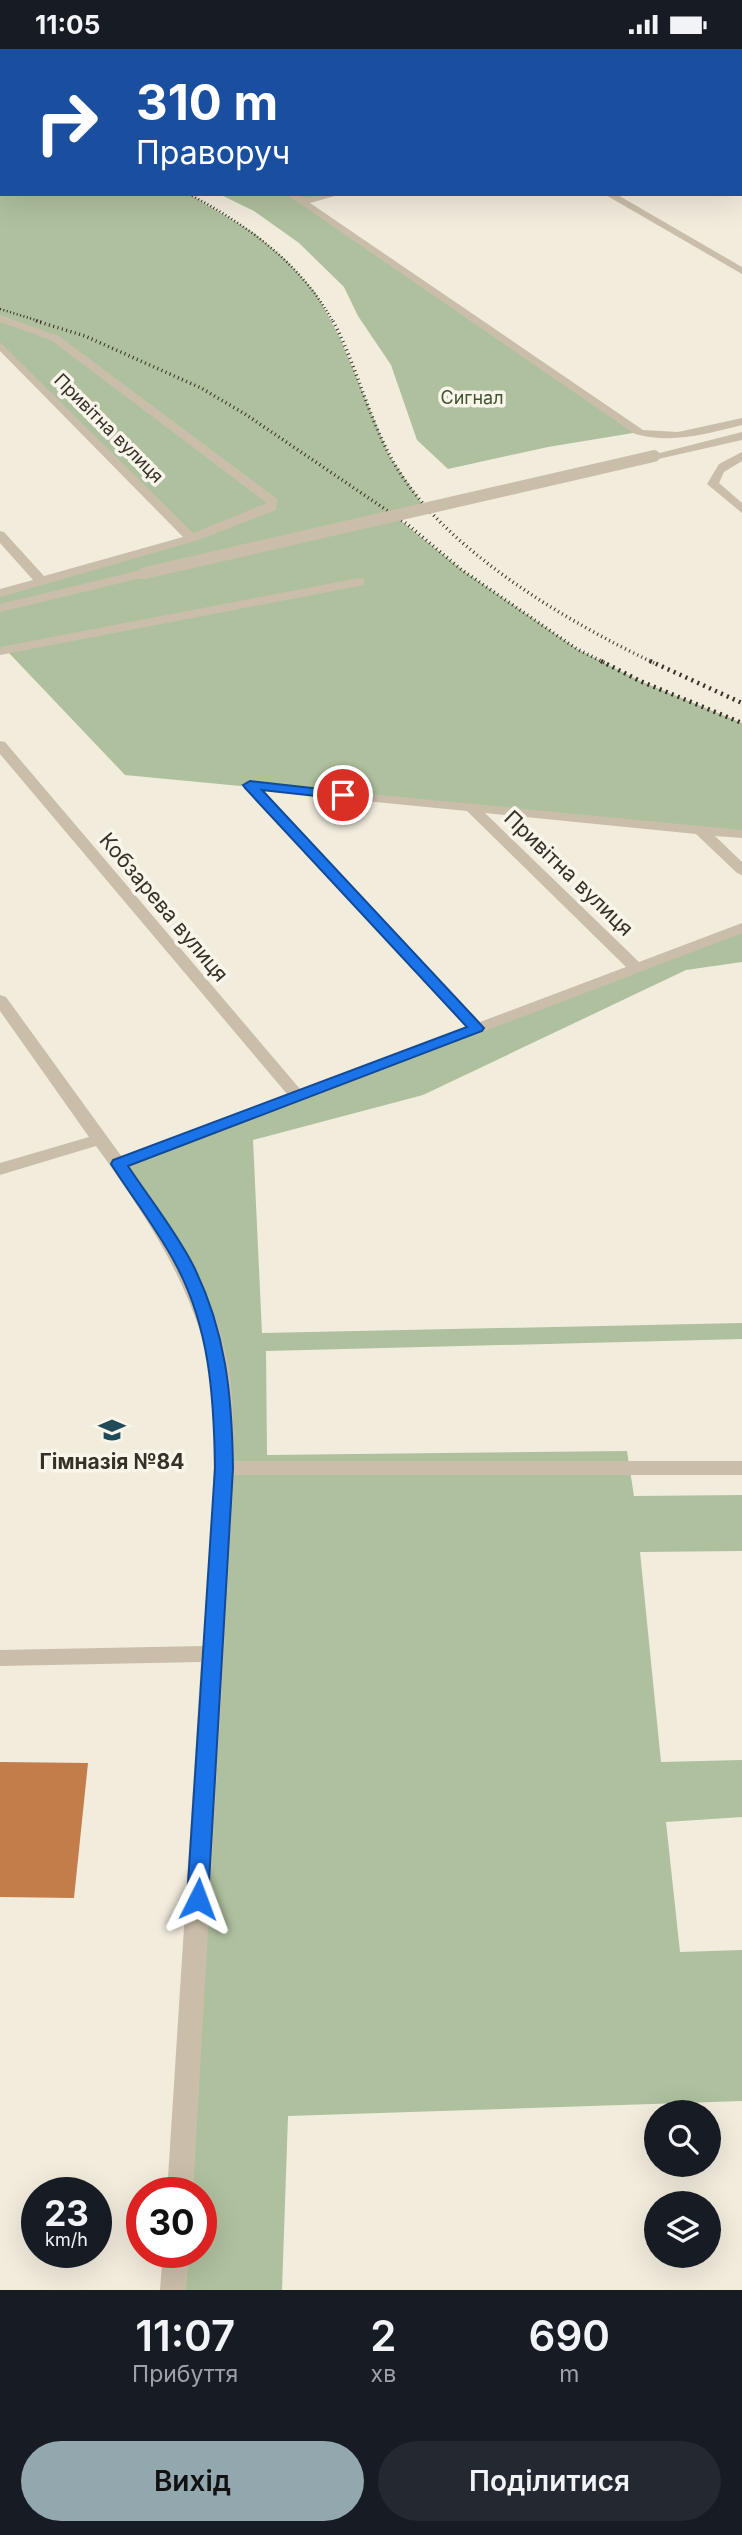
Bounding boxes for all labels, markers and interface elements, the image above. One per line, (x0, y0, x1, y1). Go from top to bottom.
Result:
text: 11:05 (35, 9, 100, 40)
text: 310 m (136, 73, 278, 132)
icon: right (21, 77, 112, 168)
text: Праворуч (136, 133, 290, 172)
street label: Привітна вулиця (50, 369, 168, 487)
park label: Сигнал (440, 387, 504, 408)
pin (313, 765, 373, 825)
icon: arrive (324, 776, 362, 814)
street label: Привітна вулиця (499, 805, 639, 941)
street label: Кобзарева вулиця (94, 828, 234, 986)
school or university icon: Гімназія №84 (97, 1415, 127, 1445)
place label: Гімназія №84 (40, 1449, 184, 1474)
position arrow (161, 1862, 235, 1936)
map controls (644, 2100, 721, 2268)
button: search (644, 2100, 721, 2177)
speed limit sign: 30 (126, 2177, 217, 2268)
button: layers (644, 2191, 721, 2268)
text: 23 (44, 2192, 89, 2234)
text: km/h (45, 2229, 88, 2250)
text: 11:07 (135, 2310, 235, 2361)
text: 2 (370, 2310, 396, 2361)
text: 690 (529, 2310, 610, 2361)
text: Прибуття (132, 2360, 238, 2388)
text: хв (371, 2360, 396, 2388)
text: m (559, 2360, 579, 2388)
button: Вихід (21, 2441, 364, 2521)
button: Поділитися (378, 2441, 721, 2521)

